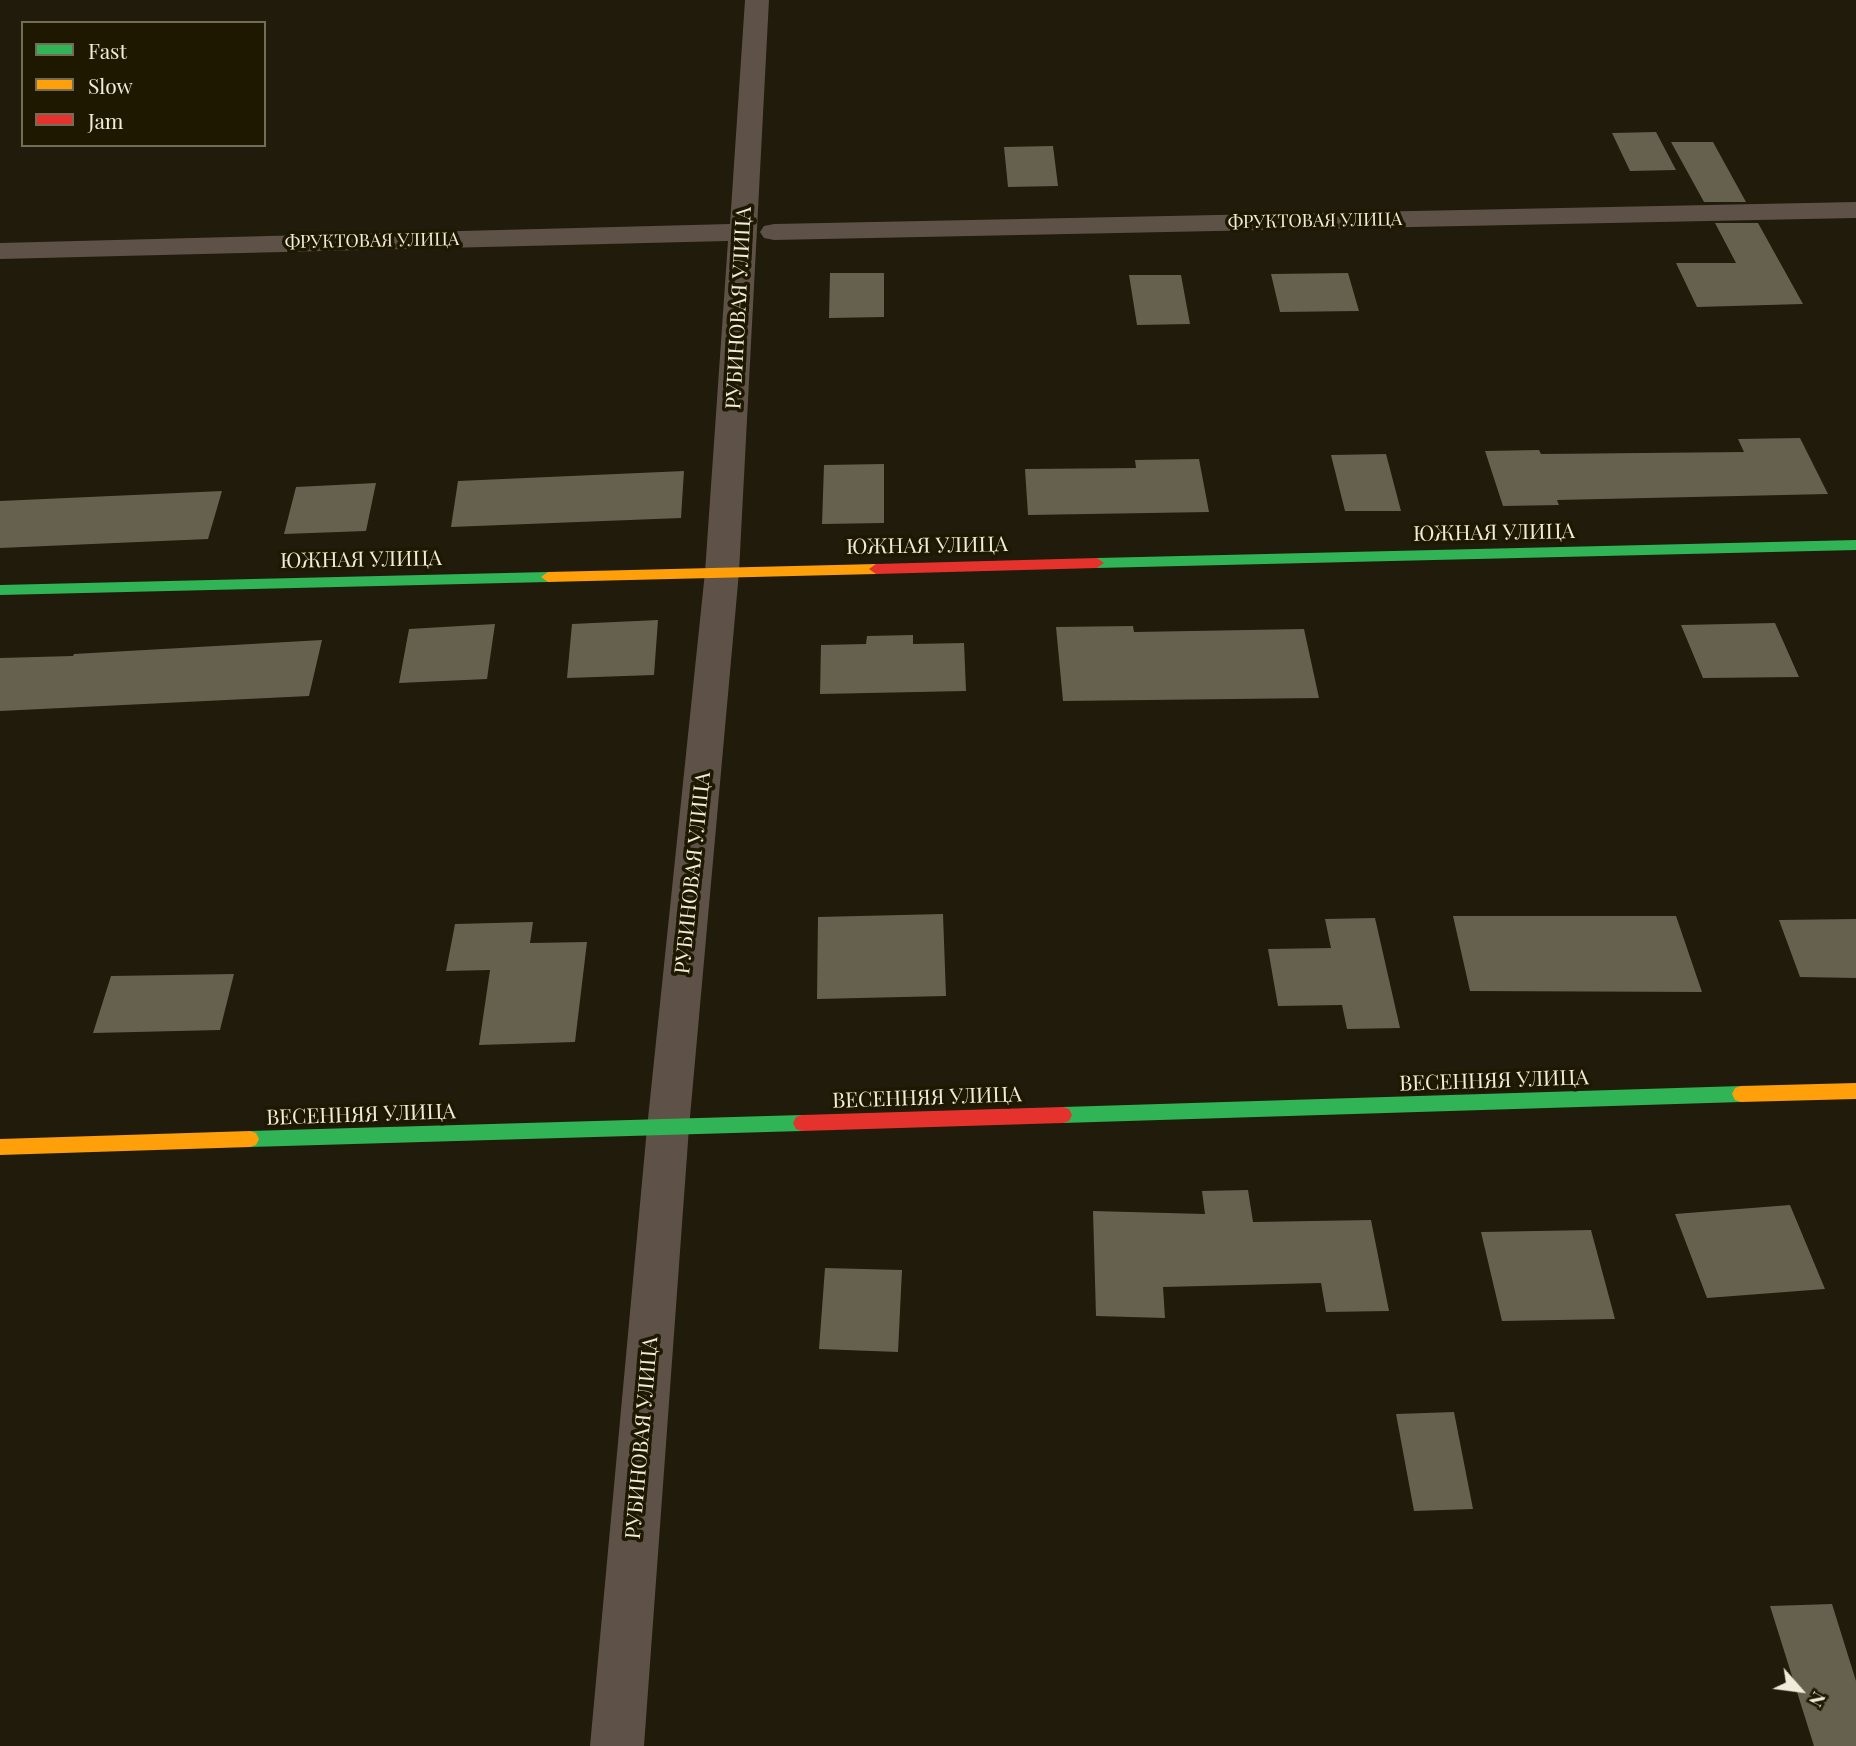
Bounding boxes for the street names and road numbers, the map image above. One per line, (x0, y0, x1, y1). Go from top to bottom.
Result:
street label: РУБИНОВАЯ УЛИЦА (721, 206, 757, 410)
street label: ФРУКТОВАЯ УЛИЦА (1228, 209, 1402, 233)
street label: ФРУКТОВАЯ УЛИЦА (285, 229, 459, 253)
street label: ЮЖНАЯ УЛИЦА (1413, 519, 1575, 547)
street label: ЮЖНАЯ УЛИЦА (846, 532, 1008, 560)
street label: ЮЖНАЯ УЛИЦА (280, 546, 442, 574)
street label: РУБИНОВАЯ УЛИЦА (670, 771, 716, 975)
street label: ВЕСЕННЯЯ УЛИЦА (1399, 1065, 1589, 1097)
street label: ВЕСЕННЯЯ УЛИЦА (832, 1082, 1022, 1114)
street label: ВЕСЕННЯЯ УЛИЦА (266, 1099, 456, 1131)
street label: РУБИНОВАЯ УЛИЦА (621, 1336, 663, 1540)

